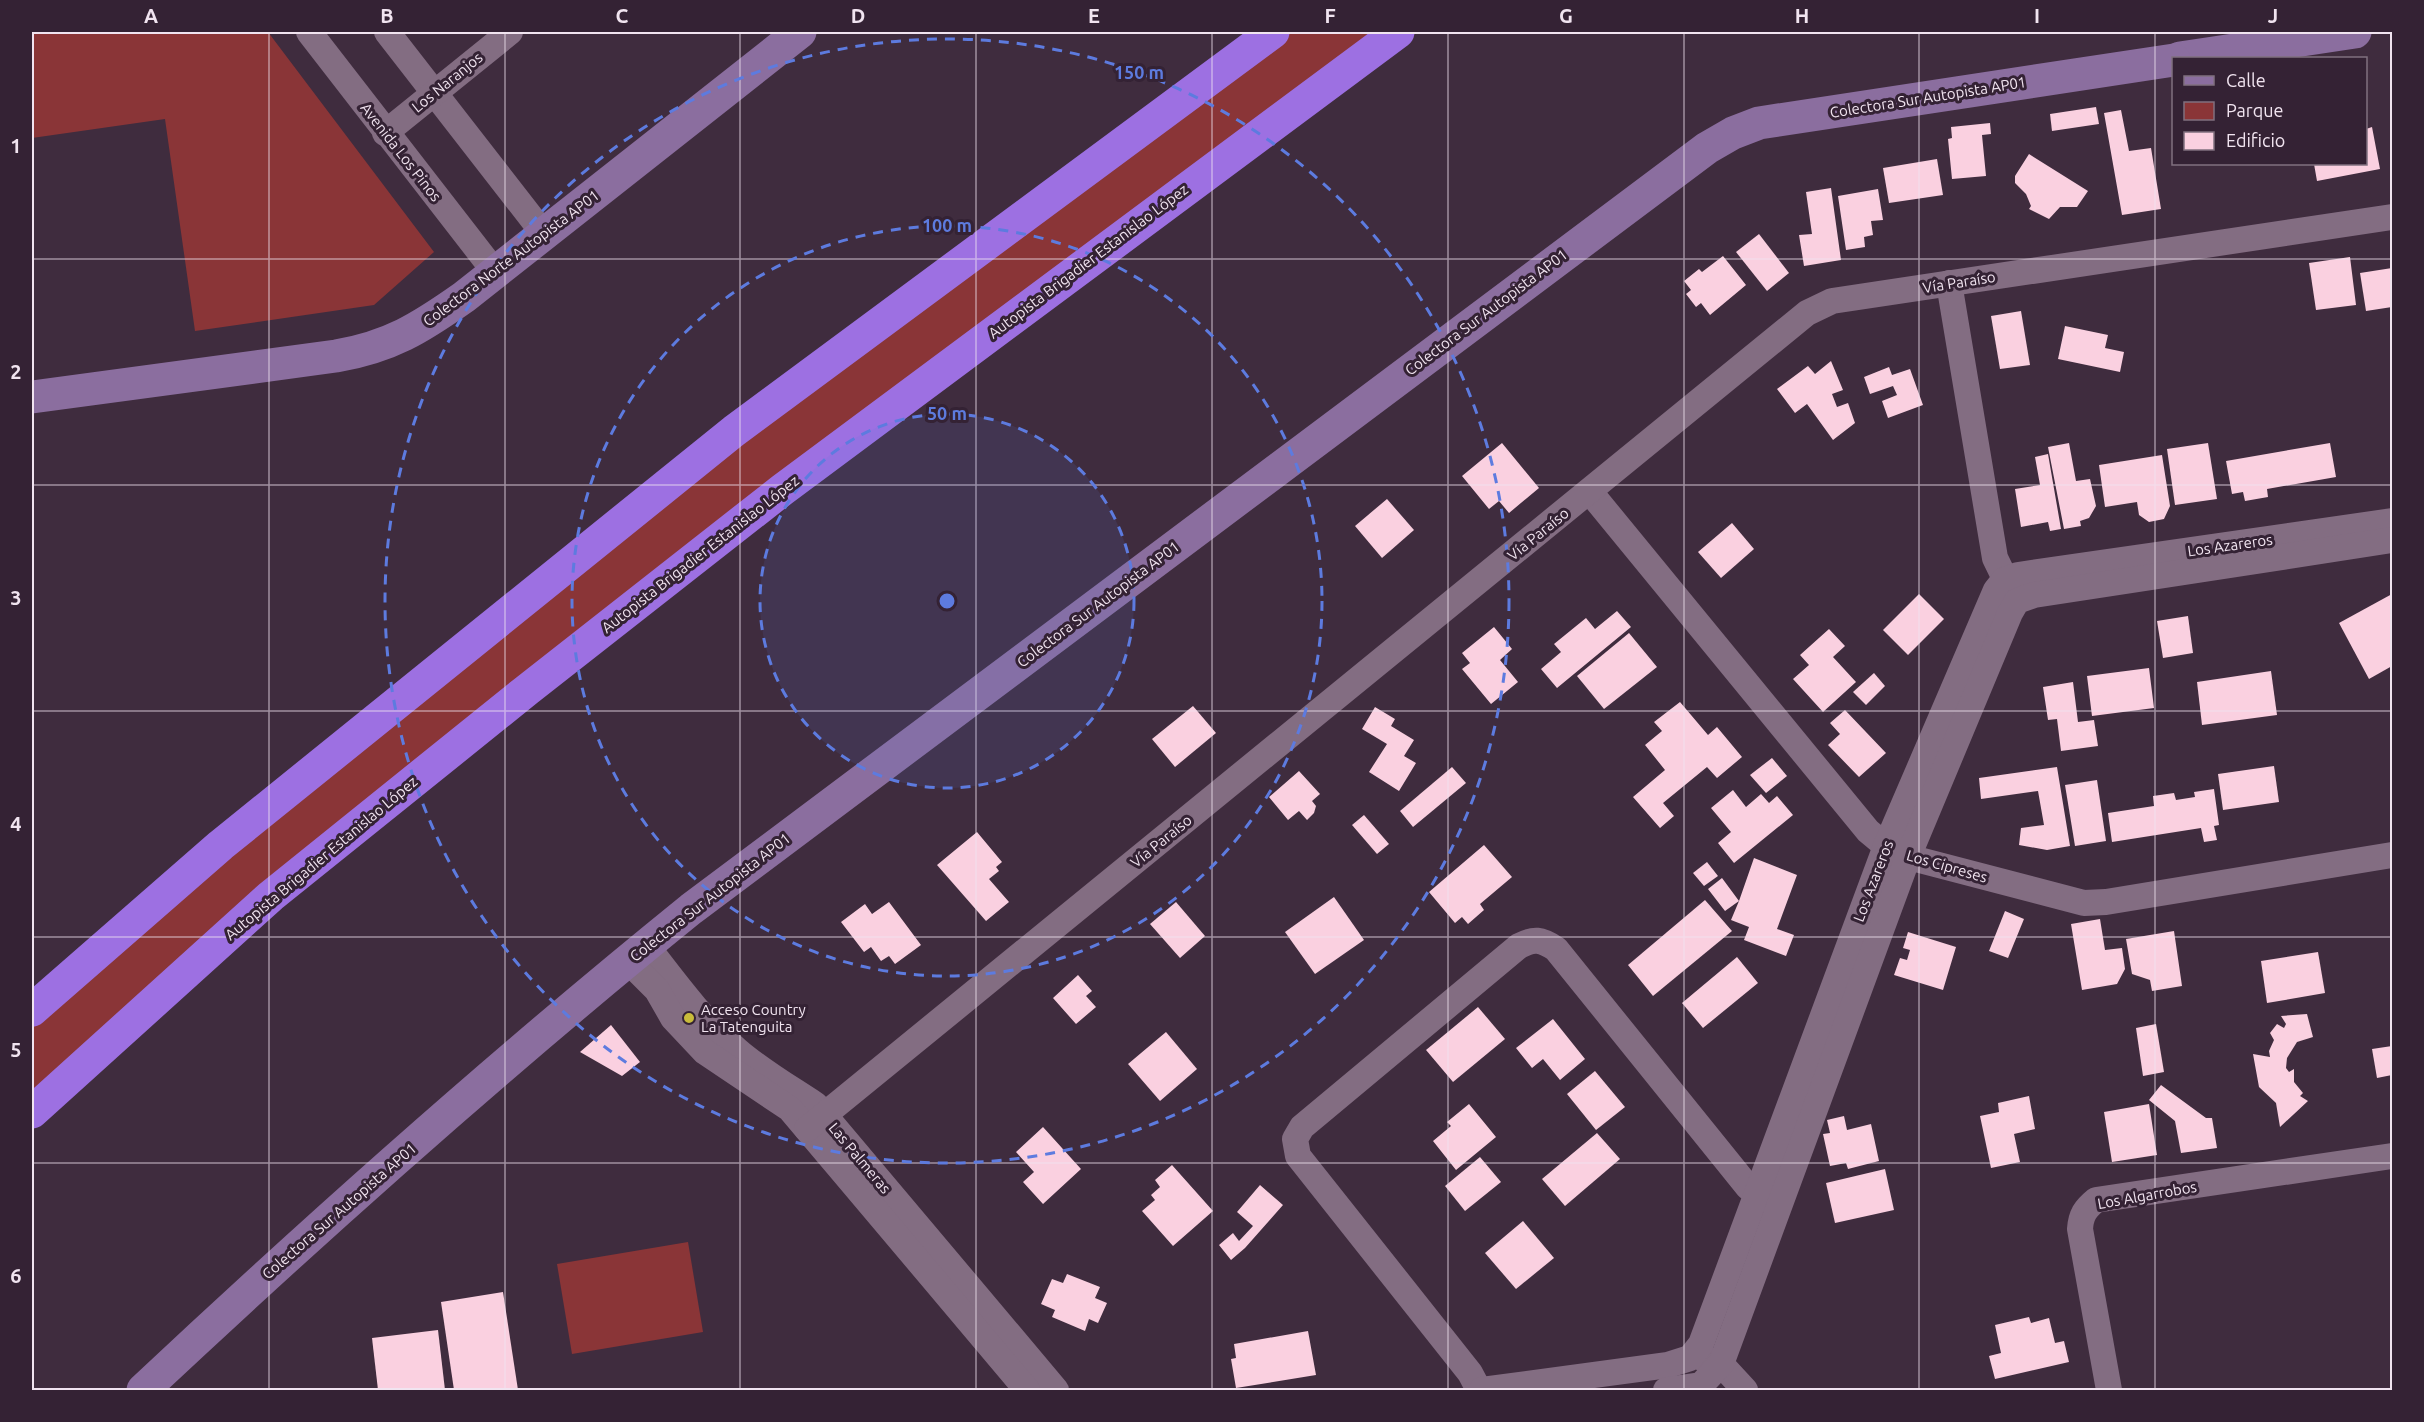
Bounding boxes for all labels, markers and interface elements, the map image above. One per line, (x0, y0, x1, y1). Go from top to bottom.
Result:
text: A (144, 4, 158, 27)
text: B (380, 4, 394, 27)
text: C (616, 4, 629, 27)
text: D (851, 4, 865, 27)
text: E (1088, 4, 1100, 27)
text: F (1324, 4, 1336, 27)
text: G (1559, 4, 1573, 27)
text: H (1795, 4, 1809, 27)
text: I (2034, 4, 2040, 27)
text: J (2268, 4, 2278, 27)
street label: Los Naranjos (408, 48, 486, 116)
legend (2172, 57, 2367, 165)
text: 150 m (1114, 62, 1164, 82)
text: Calle (2226, 70, 2266, 90)
street label: Colectora Sur Autopista AP01 (1829, 73, 2027, 121)
street label: Avenida Los Pinos (357, 99, 445, 205)
text: Parque (2226, 100, 2283, 120)
text: Edificio (2226, 130, 2285, 150)
text: 1 (10, 134, 22, 157)
street label: Autopista Brigadier Estanislao López (985, 180, 1191, 342)
street label: Colectora Norte Autopista AP01 (420, 186, 602, 330)
text: 100 m (922, 215, 972, 235)
street label: Colectora Sur Autopista AP01 (1402, 245, 1570, 379)
street label: Vía Paraíso (1921, 268, 1997, 296)
text: 2 (10, 360, 22, 383)
text: 50 m (927, 403, 967, 423)
street label: Autopista Brigadier Estanislao López (598, 472, 802, 636)
street label: Vía Paraíso (1504, 504, 1572, 564)
street label: Los Azareros (2186, 531, 2274, 559)
street label: Colectora Sur Autopista AP01 (1014, 537, 1182, 671)
text: 3 (10, 586, 22, 609)
centre of rings (937, 591, 957, 611)
street label: Autopista Brigadier Estanislao López (222, 773, 421, 943)
street label: Vía Paraíso (1127, 811, 1195, 871)
text: 4 (10, 812, 22, 835)
street label: Colectora Sur Autopista AP01 (626, 829, 794, 965)
street label: Los Azareros (1850, 838, 1896, 924)
street label: Los Cipreses (1905, 846, 1989, 886)
place label: Acceso Country La Tatenguita (701, 1001, 806, 1035)
marker: Acceso Country La Tatenguita (682, 1011, 696, 1025)
text: 5 (10, 1038, 22, 1061)
street label: Las Palmeras (826, 1119, 894, 1197)
street label: Colectora Sur Autopista AP01 (258, 1139, 420, 1283)
street label: Los Algarrobos (2096, 1178, 2198, 1212)
text: 6 (10, 1264, 22, 1287)

